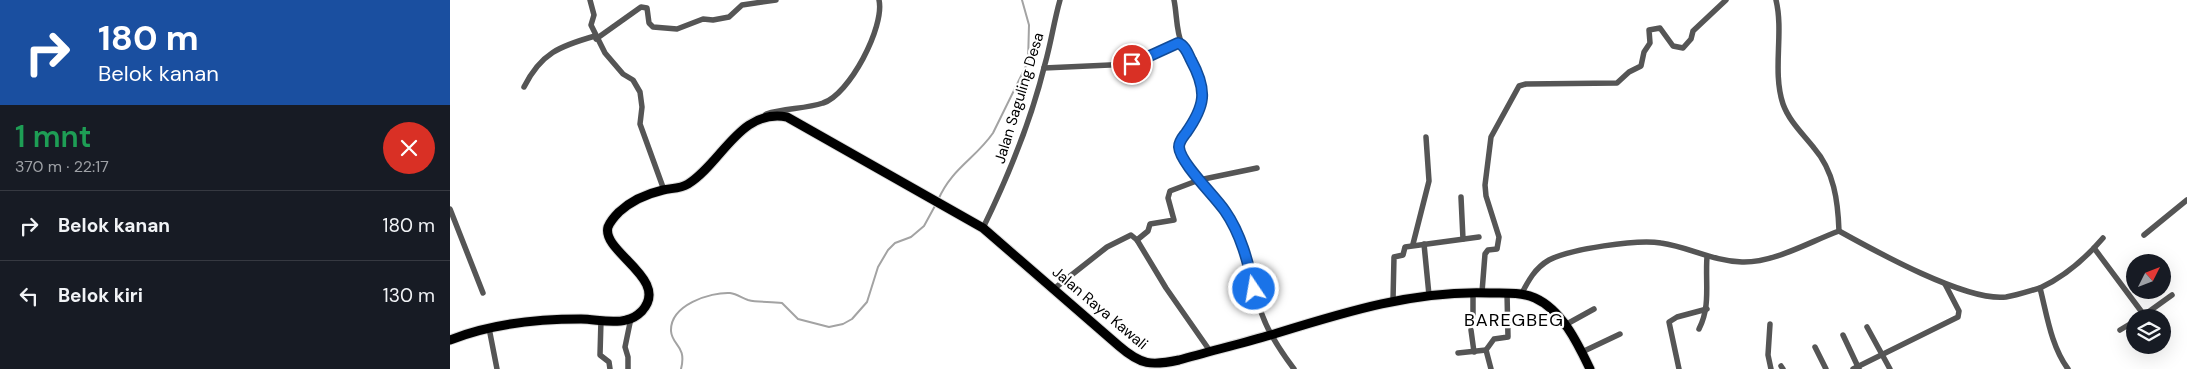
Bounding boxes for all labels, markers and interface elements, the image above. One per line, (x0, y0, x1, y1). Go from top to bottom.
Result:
text: 180 m (98, 15, 199, 61)
icon: right (15, 20, 80, 85)
street label: Jalan Saguling Desa (990, 30, 1048, 166)
pin (1111, 43, 1153, 85)
icon: arrive (1118, 50, 1146, 78)
text: Belok kanan (98, 59, 219, 88)
text: 1 mnt (15, 117, 91, 156)
button: close (383, 122, 435, 174)
text: 370 m · 22:17 (15, 156, 109, 177)
icon: right (15, 212, 43, 240)
text: Belok kanan (58, 213, 170, 238)
text: 180 m (383, 213, 435, 238)
north arrow (2126, 254, 2171, 299)
map controls (2126, 254, 2171, 354)
street label: Jalan Raya Kawali (1048, 262, 1152, 354)
position arrow (1227, 262, 1279, 314)
icon: left (15, 282, 43, 310)
text: Belok kiri (58, 283, 143, 308)
text: 130 m (383, 283, 435, 308)
district label: BAREGBEG (1464, 308, 1564, 332)
button: layers (2126, 309, 2171, 354)

